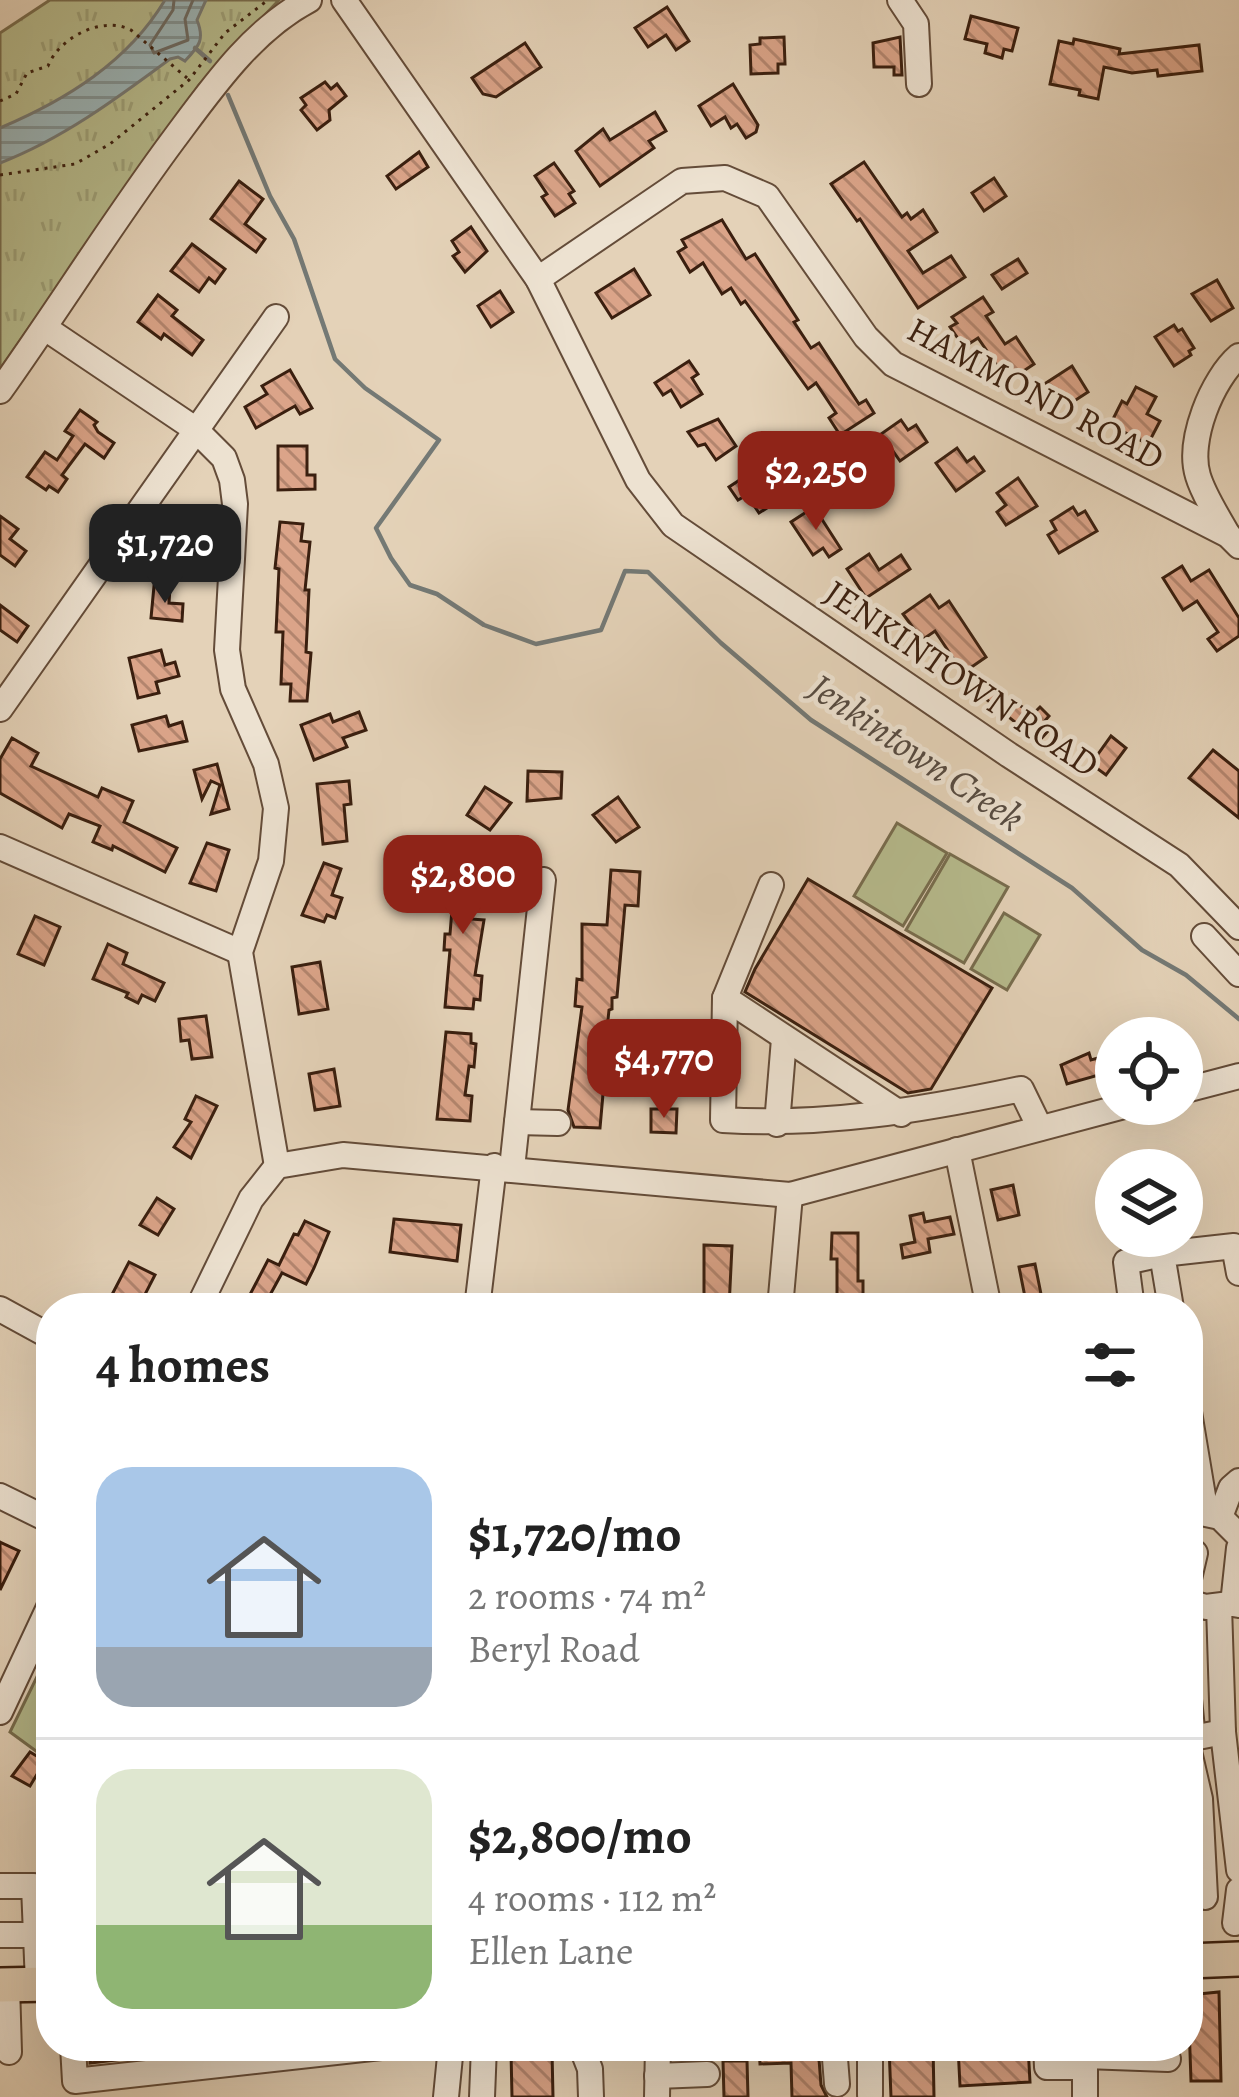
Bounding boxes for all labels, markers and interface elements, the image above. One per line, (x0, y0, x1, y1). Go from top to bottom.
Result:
street label: HAMMOND ROAD (899, 305, 1173, 481)
pin: $2,250 (718, 431, 914, 533)
text: $2,250 (765, 443, 867, 496)
pin: $1,720 (67, 504, 263, 606)
text: $1,720 (116, 516, 214, 569)
street label: JENKINTOWN ROAD (815, 568, 1109, 788)
water label: Jenkintown Creek (798, 660, 1035, 844)
pin: $2,800 (365, 835, 561, 937)
text: $2,800 (410, 847, 516, 900)
map controls (1095, 1017, 1203, 1257)
button: locate (1095, 1017, 1203, 1125)
pin: $4,770 (566, 1019, 762, 1121)
text: $4,770 (614, 1031, 714, 1084)
button: layers (1095, 1149, 1203, 1257)
text: 4 homes (96, 1330, 270, 1400)
icon: filters (1077, 1332, 1143, 1398)
text: $1,720/mo (468, 1499, 682, 1569)
icon: home (192, 1515, 336, 1659)
text: 2 rooms · 74 m² (468, 1569, 706, 1622)
text: Beryl Road (468, 1622, 640, 1675)
text: $2,800/mo (468, 1801, 692, 1871)
icon: home (192, 1817, 336, 1961)
text: 4 rooms · 112 m² (468, 1871, 716, 1924)
text: Ellen Lane (468, 1924, 633, 1977)

